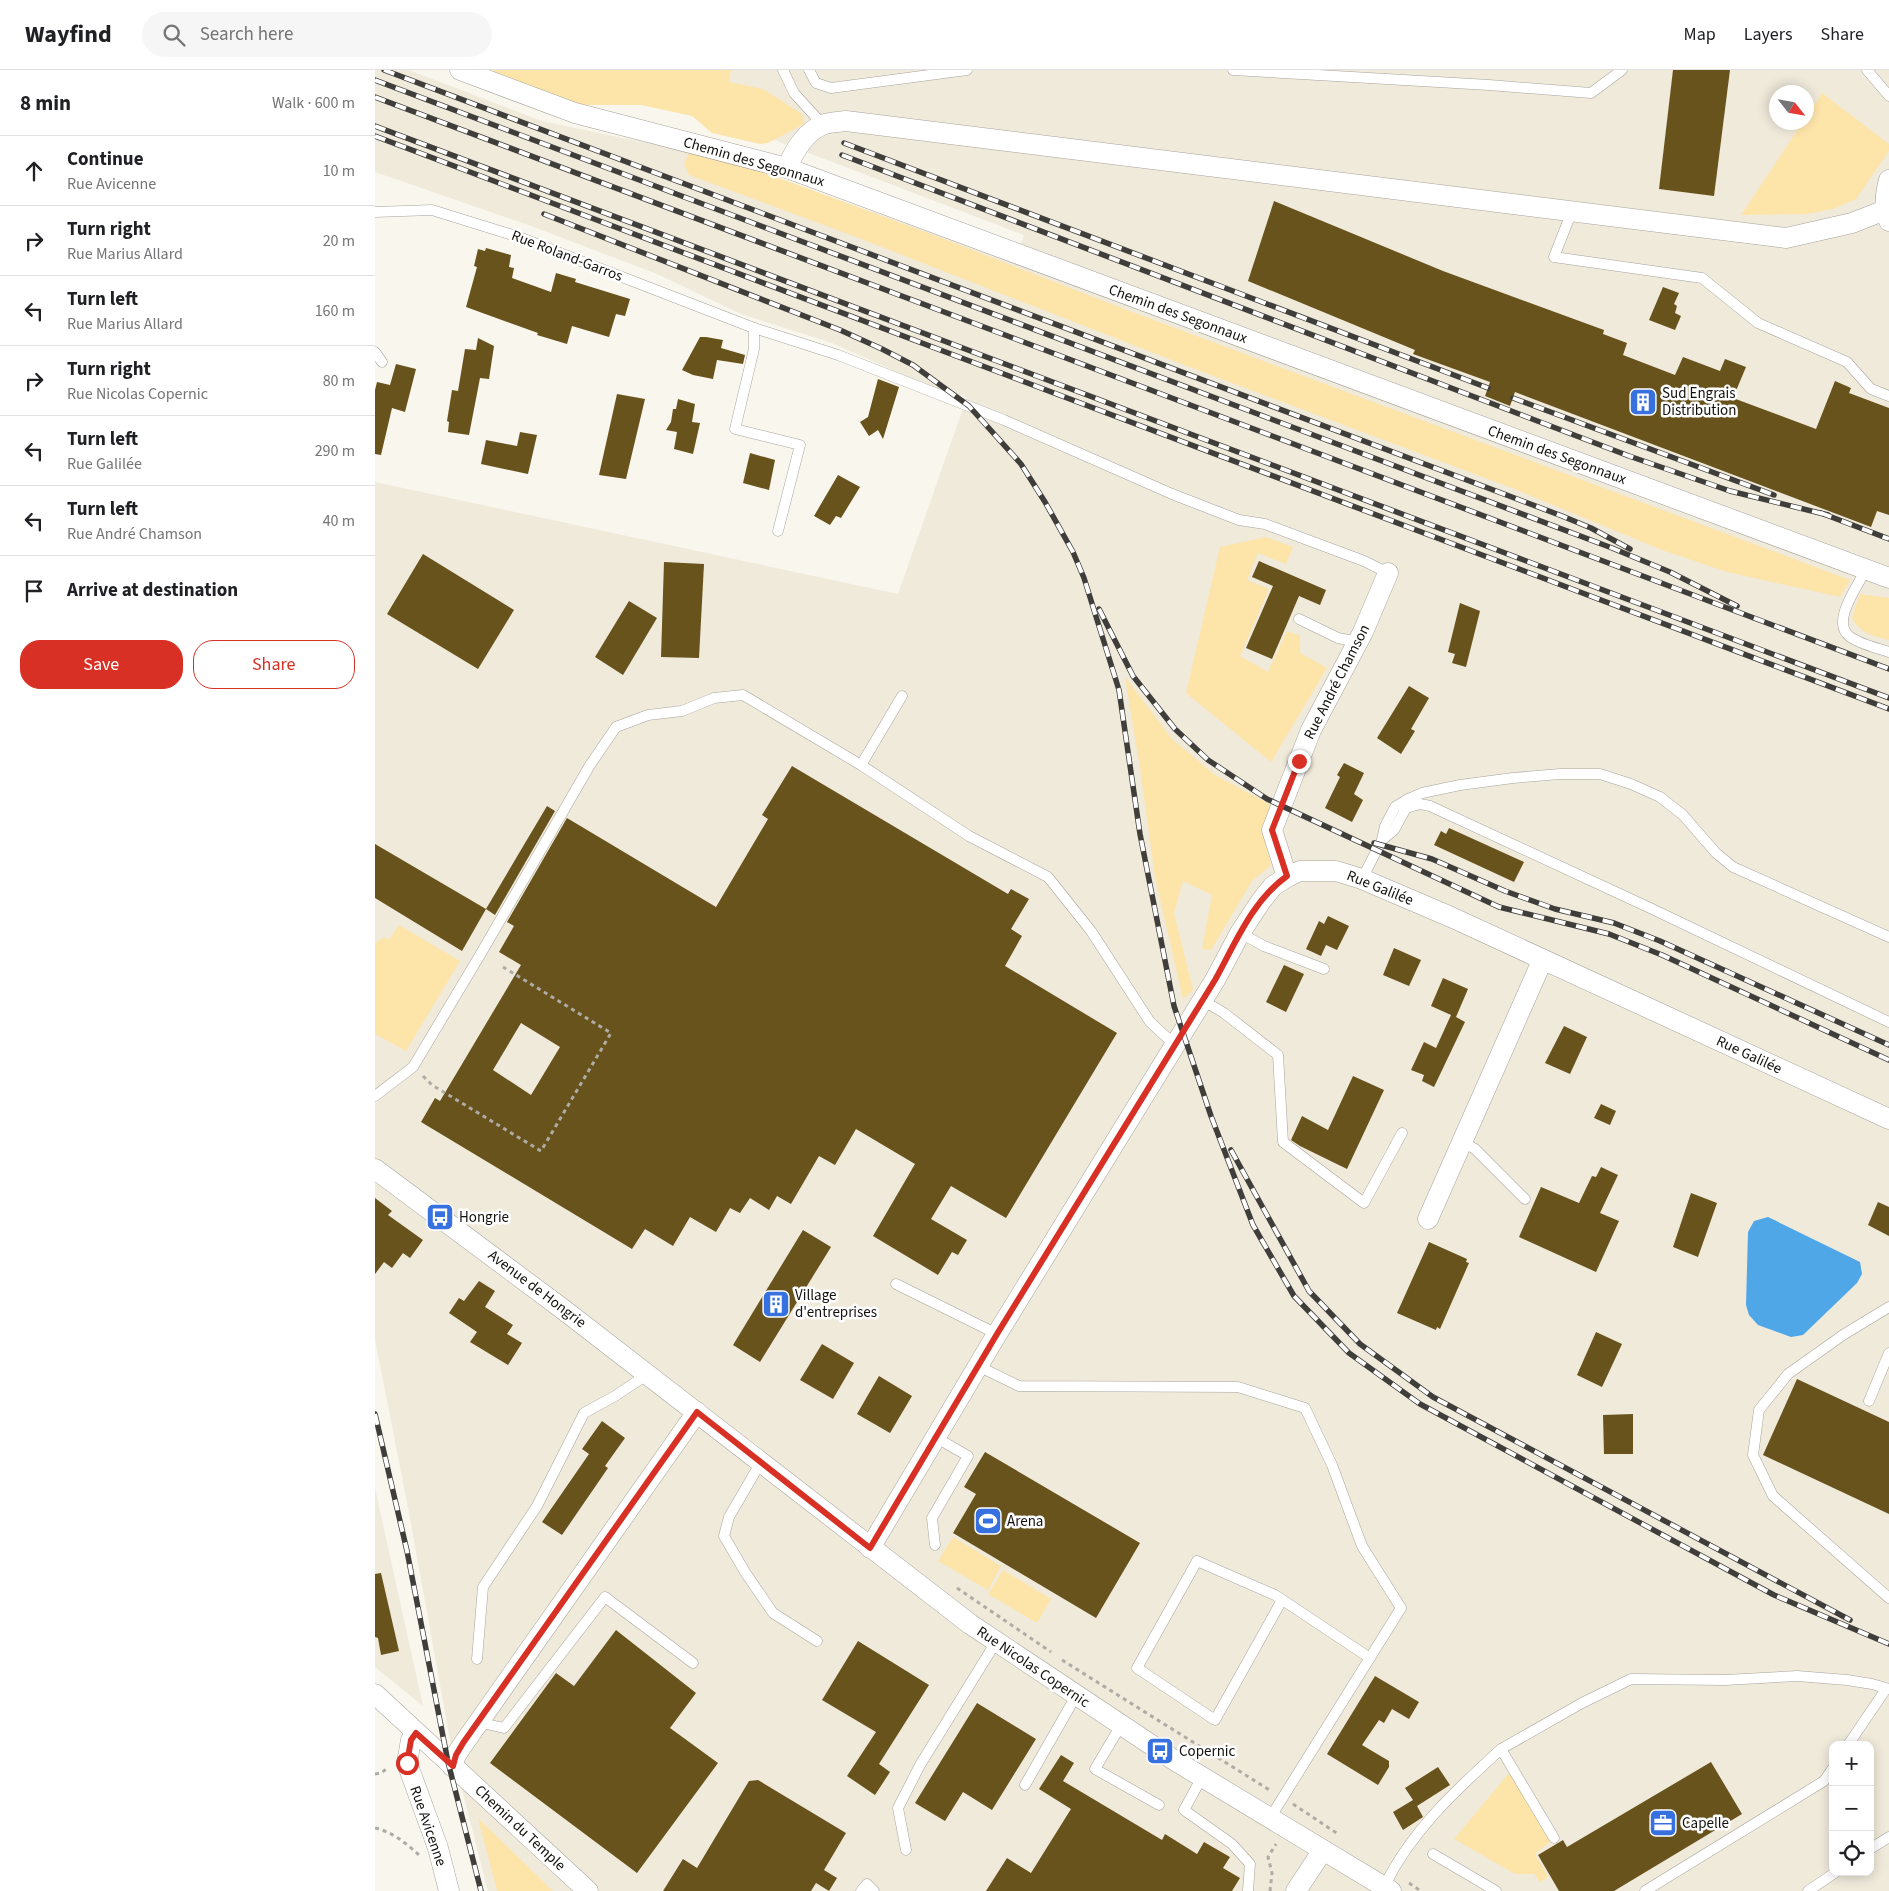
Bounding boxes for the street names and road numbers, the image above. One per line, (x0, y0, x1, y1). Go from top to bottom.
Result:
street label: Chemin des Segonnaux (681, 132, 827, 192)
street label: Rue Roland-Garros (508, 225, 626, 287)
street label: Chemin des Segonnaux (1106, 279, 1251, 349)
street label: Chemin des Segonnaux (1485, 420, 1630, 490)
street label: Rue André Chamson (1299, 621, 1375, 743)
street label: Rue Galilée (1344, 865, 1416, 911)
street label: Rue Galilée (1713, 1031, 1785, 1079)
street label: Avenue de Hongrie (484, 1245, 590, 1333)
street label: Rue Nicolas Copernic (972, 1621, 1094, 1713)
street label: Chemin du Temple (470, 1780, 570, 1876)
street label: Rue Avicenne (404, 1783, 452, 1869)

